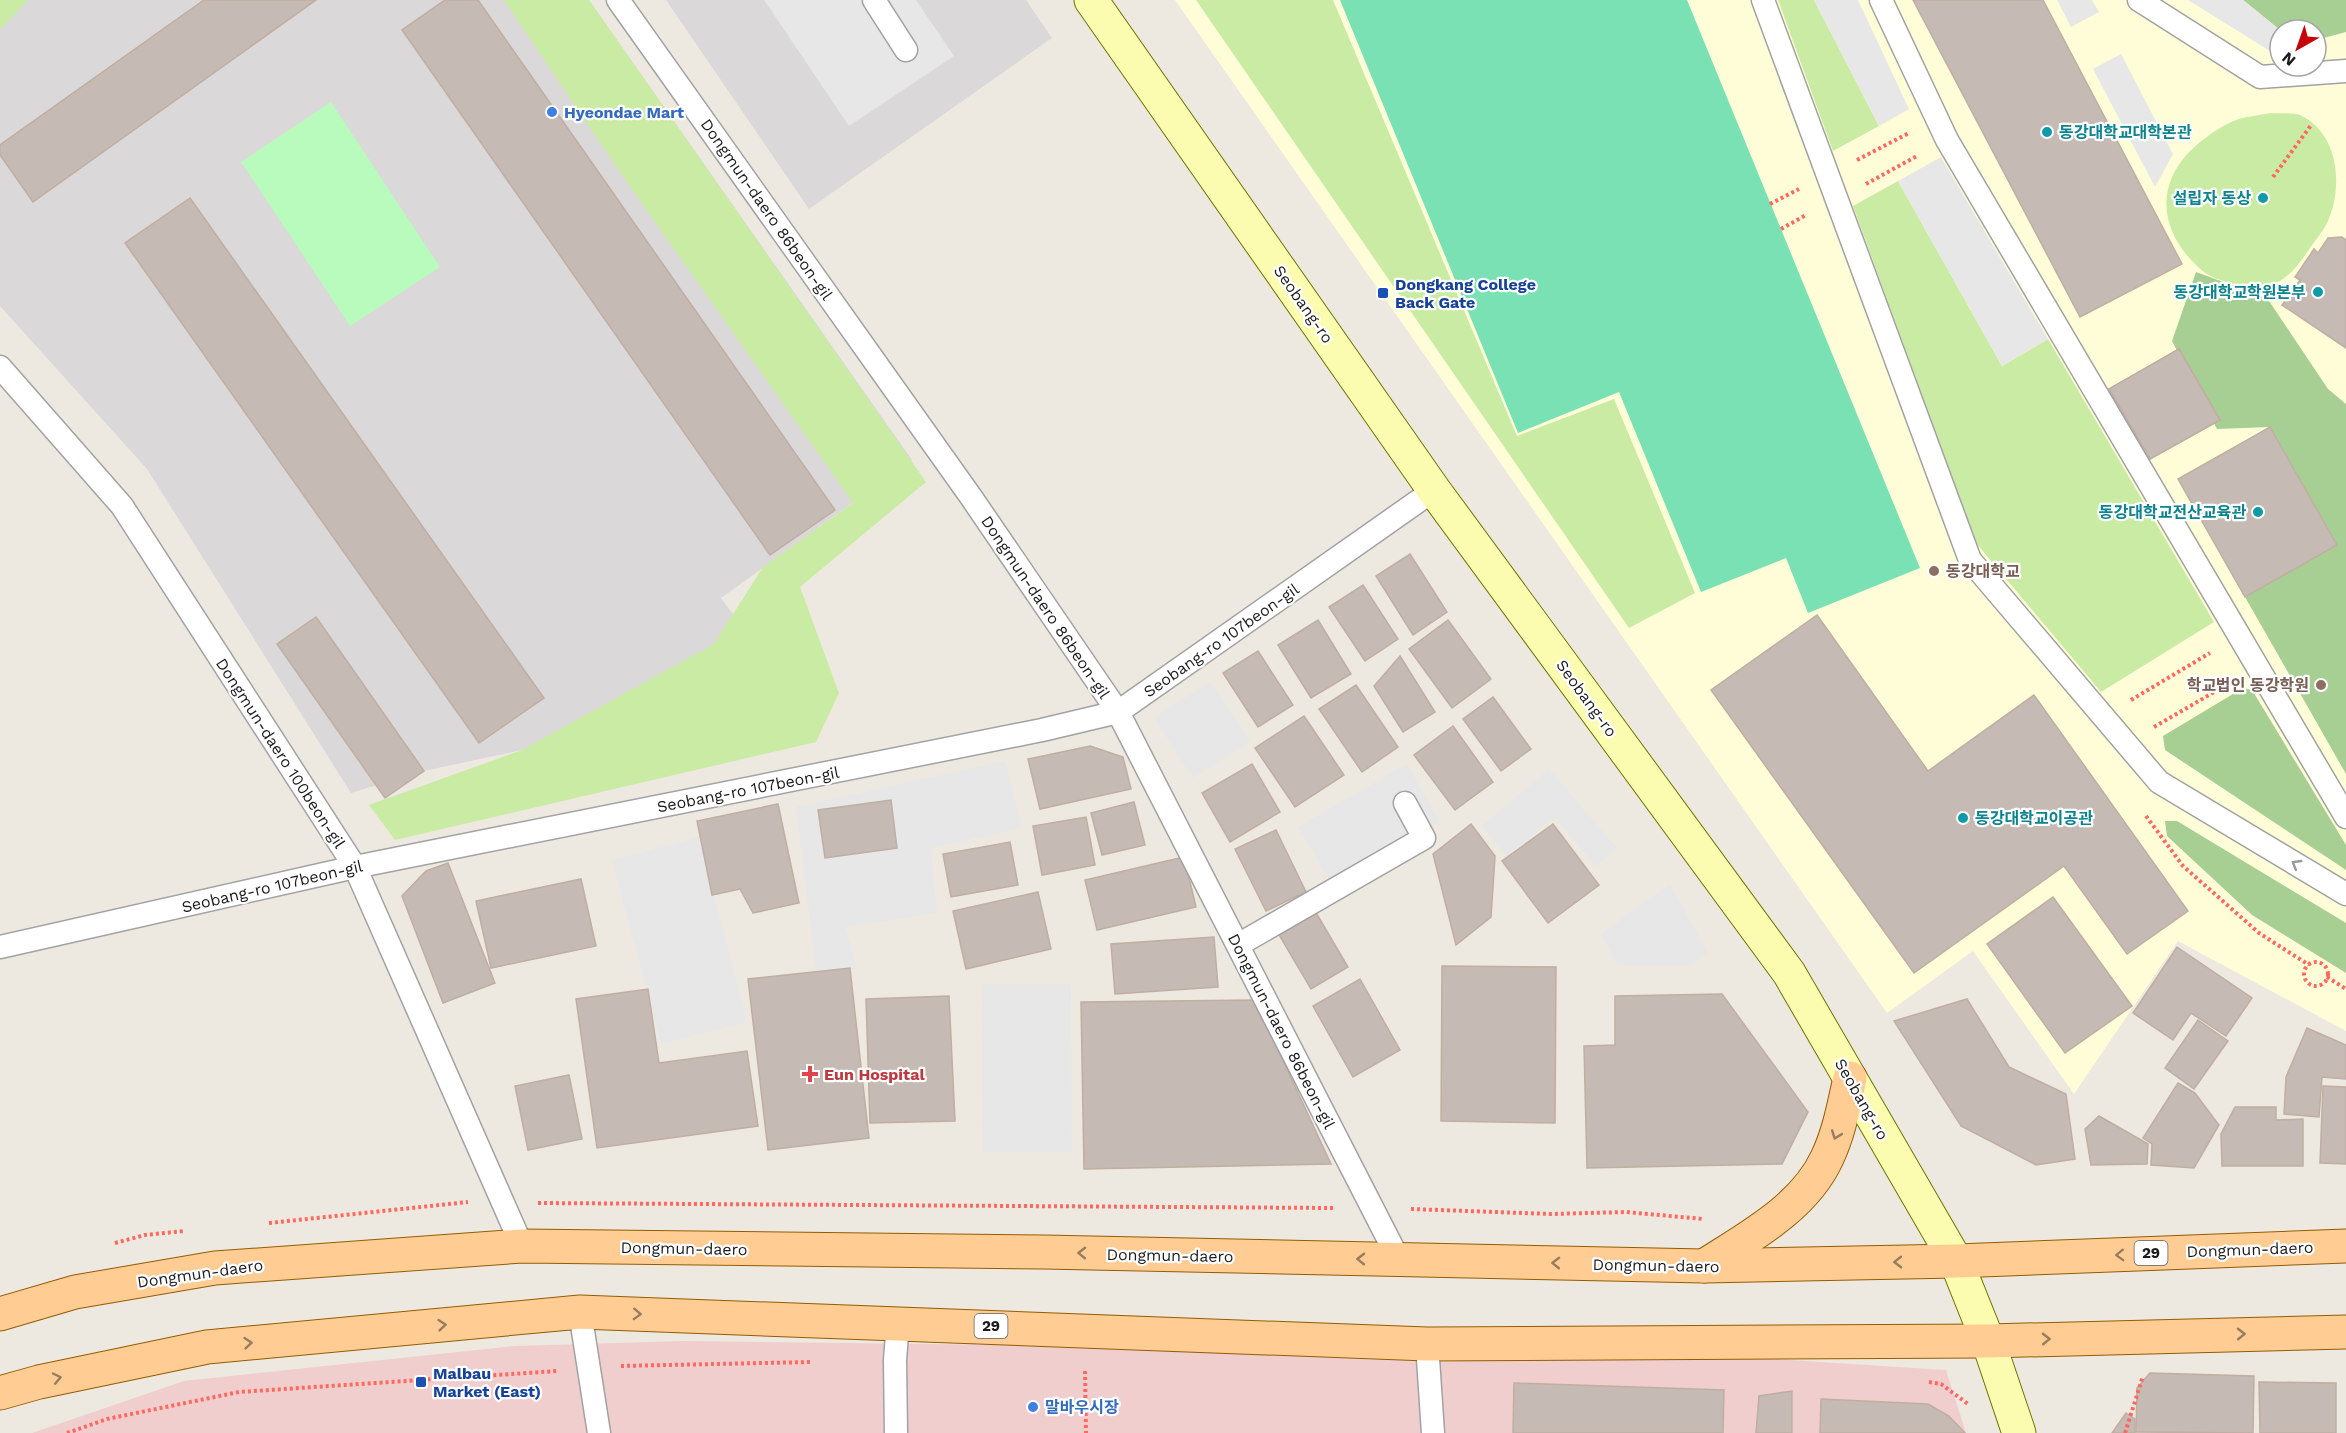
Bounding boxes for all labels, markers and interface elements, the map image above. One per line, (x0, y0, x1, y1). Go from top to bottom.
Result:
north arrow (2268, 18, 2328, 78)
text: N (2278, 48, 2299, 70)
place label: Hyeondae Mart (564, 103, 684, 122)
marker: Hyeondae Mart (545, 105, 559, 119)
street label: Dongmun-daero 86beon-gil (697, 115, 837, 304)
place label: 동강대학교대학본관 (2059, 123, 2192, 142)
marker: 동강대학교대학본관 (2040, 125, 2054, 139)
place label: 설립자 동상 (2173, 189, 2251, 208)
marker: 설립자 동상 (2256, 191, 2270, 205)
street label: Seobang-ro (1270, 262, 1337, 347)
place label: Dongkang College Back Gate (1395, 275, 1536, 312)
place label: 동강대학교학원본부 (2174, 283, 2306, 302)
marker: 동강대학교학원본부 (2311, 285, 2325, 299)
marker: Dongkang College Back Gate (1376, 286, 1390, 300)
place label: 동강대학교전산교육관 (2099, 503, 2246, 522)
marker: 동강대학교전산교육관 (2251, 505, 2265, 519)
street label: Dongmun-daero 86beon-gil (977, 512, 1114, 702)
place label: 동강대학교 (1946, 562, 2020, 581)
marker: 동강대학교 (1927, 564, 1941, 578)
street label: Seobang-ro 107beon-gil (1140, 579, 1303, 701)
street label: Dongmun-daero 100beon-gil (212, 655, 349, 852)
street label: Seobang-ro (1552, 656, 1621, 741)
place label: 학교법인 동강학원 (2187, 676, 2309, 695)
marker: 학교법인 동강학원 (2314, 678, 2328, 692)
street label: Seobang-ro 107beon-gil (655, 762, 841, 816)
place label: 동강대학교이공관 (1975, 809, 2093, 828)
marker: 동강대학교이공관 (1956, 811, 1970, 825)
street label: Seobang-ro 107beon-gil (180, 856, 365, 917)
one-way arrow (2292, 860, 2302, 872)
street label: Dongmun-daero 86beon-gil (1224, 930, 1339, 1132)
street label: Seobang-ro (1831, 1055, 1892, 1143)
marker: Eun Hospital (801, 1065, 819, 1083)
place label: Eun Hospital (824, 1065, 925, 1084)
one-way arrow (1830, 1129, 1843, 1140)
street label: Dongmun-daero (620, 1238, 748, 1259)
street label: Dongmun-daero (2186, 1238, 2314, 1261)
road number: 29 (2134, 1241, 2168, 1265)
street label: Dongmun-daero (1106, 1245, 1234, 1266)
one-way arrow (1078, 1247, 1087, 1259)
one-way arrow (2115, 1248, 2124, 1261)
one-way arrow (1357, 1253, 1366, 1265)
street label: Dongmun-daero (136, 1255, 264, 1292)
street label: Dongmun-daero (1592, 1255, 1720, 1276)
one-way arrow (1893, 1256, 1902, 1269)
one-way arrow (1551, 1257, 1560, 1269)
one-way arrow (632, 1307, 641, 1320)
road number: 29 (974, 1314, 1008, 1338)
one-way arrow (438, 1319, 447, 1332)
one-way arrow (2237, 1328, 2246, 1341)
one-way arrow (2042, 1333, 2051, 1345)
one-way arrow (244, 1337, 253, 1350)
place label: Malbau Market (East) (433, 1364, 541, 1401)
one-way arrow (51, 1373, 61, 1386)
marker: Malbau Market (East) (414, 1375, 428, 1389)
place label: 말바우시장 (1045, 1398, 1119, 1417)
marker: 말바우시장 (1026, 1400, 1040, 1414)

